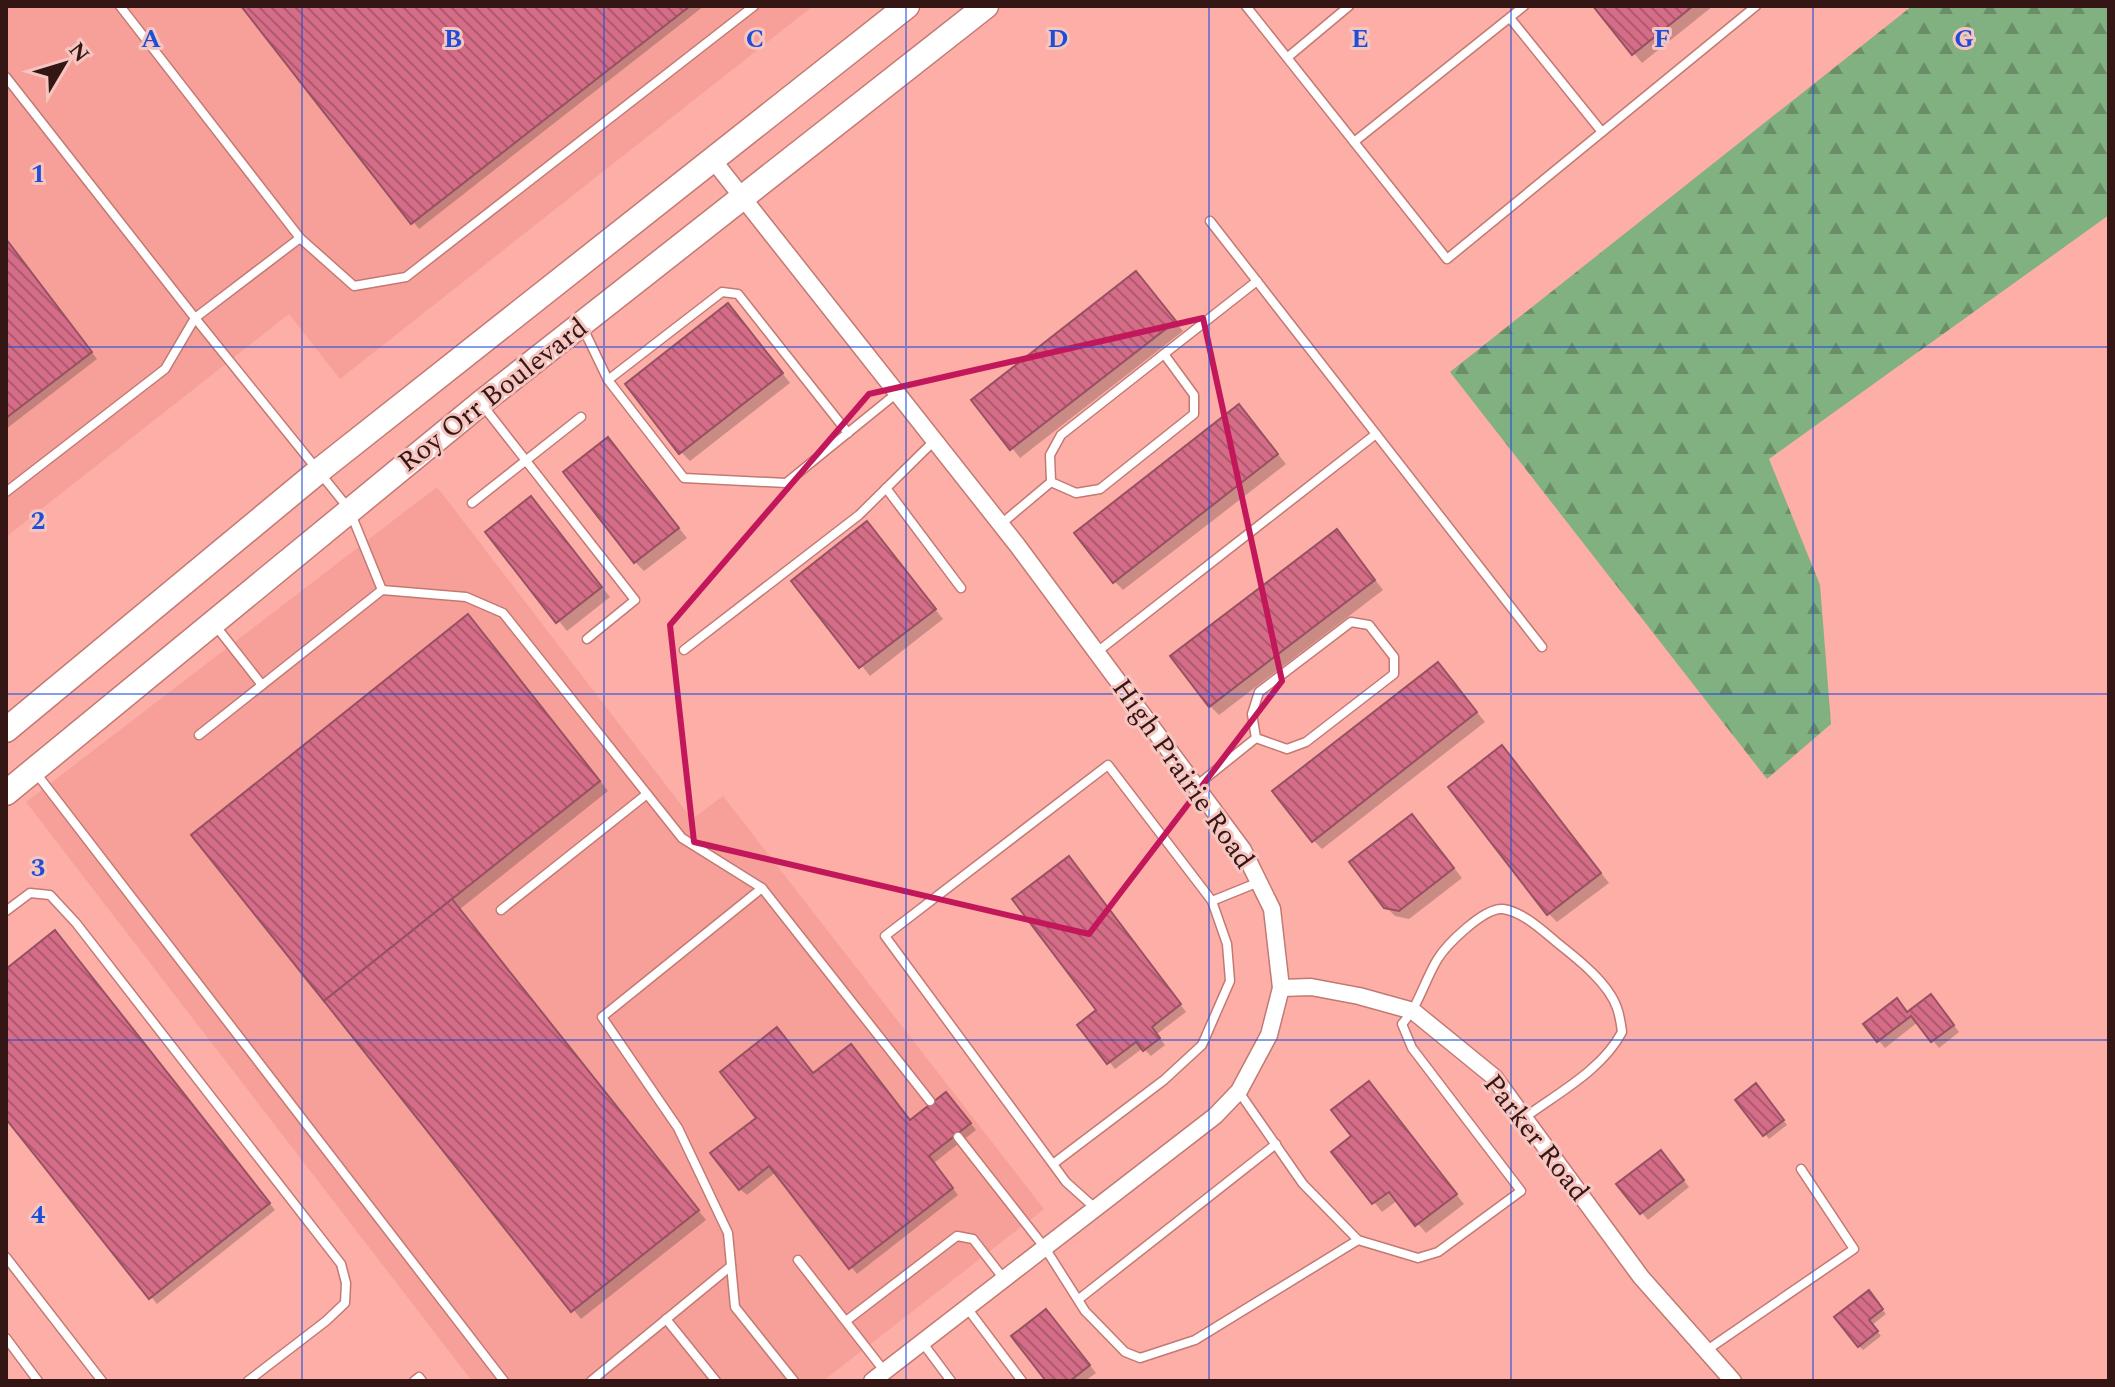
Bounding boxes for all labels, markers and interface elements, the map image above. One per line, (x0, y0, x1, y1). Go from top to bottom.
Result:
text: A (141, 19, 161, 59)
text: B (444, 19, 462, 59)
text: C (746, 19, 764, 59)
text: D (1048, 19, 1068, 59)
text: E (1351, 19, 1369, 59)
text: F (1654, 19, 1670, 59)
text: G (1954, 19, 1974, 59)
north arrow (24, 24, 104, 104)
text: N (60, 35, 97, 70)
text: 1 (31, 154, 45, 194)
street label: Roy Orr Boulevard (389, 307, 597, 483)
text: 2 (31, 501, 45, 541)
street label: High Prairie Road (1101, 670, 1265, 878)
text: 3 (31, 848, 45, 888)
street label: Parker Road (1472, 1065, 1600, 1211)
text: 4 (31, 1195, 46, 1235)

